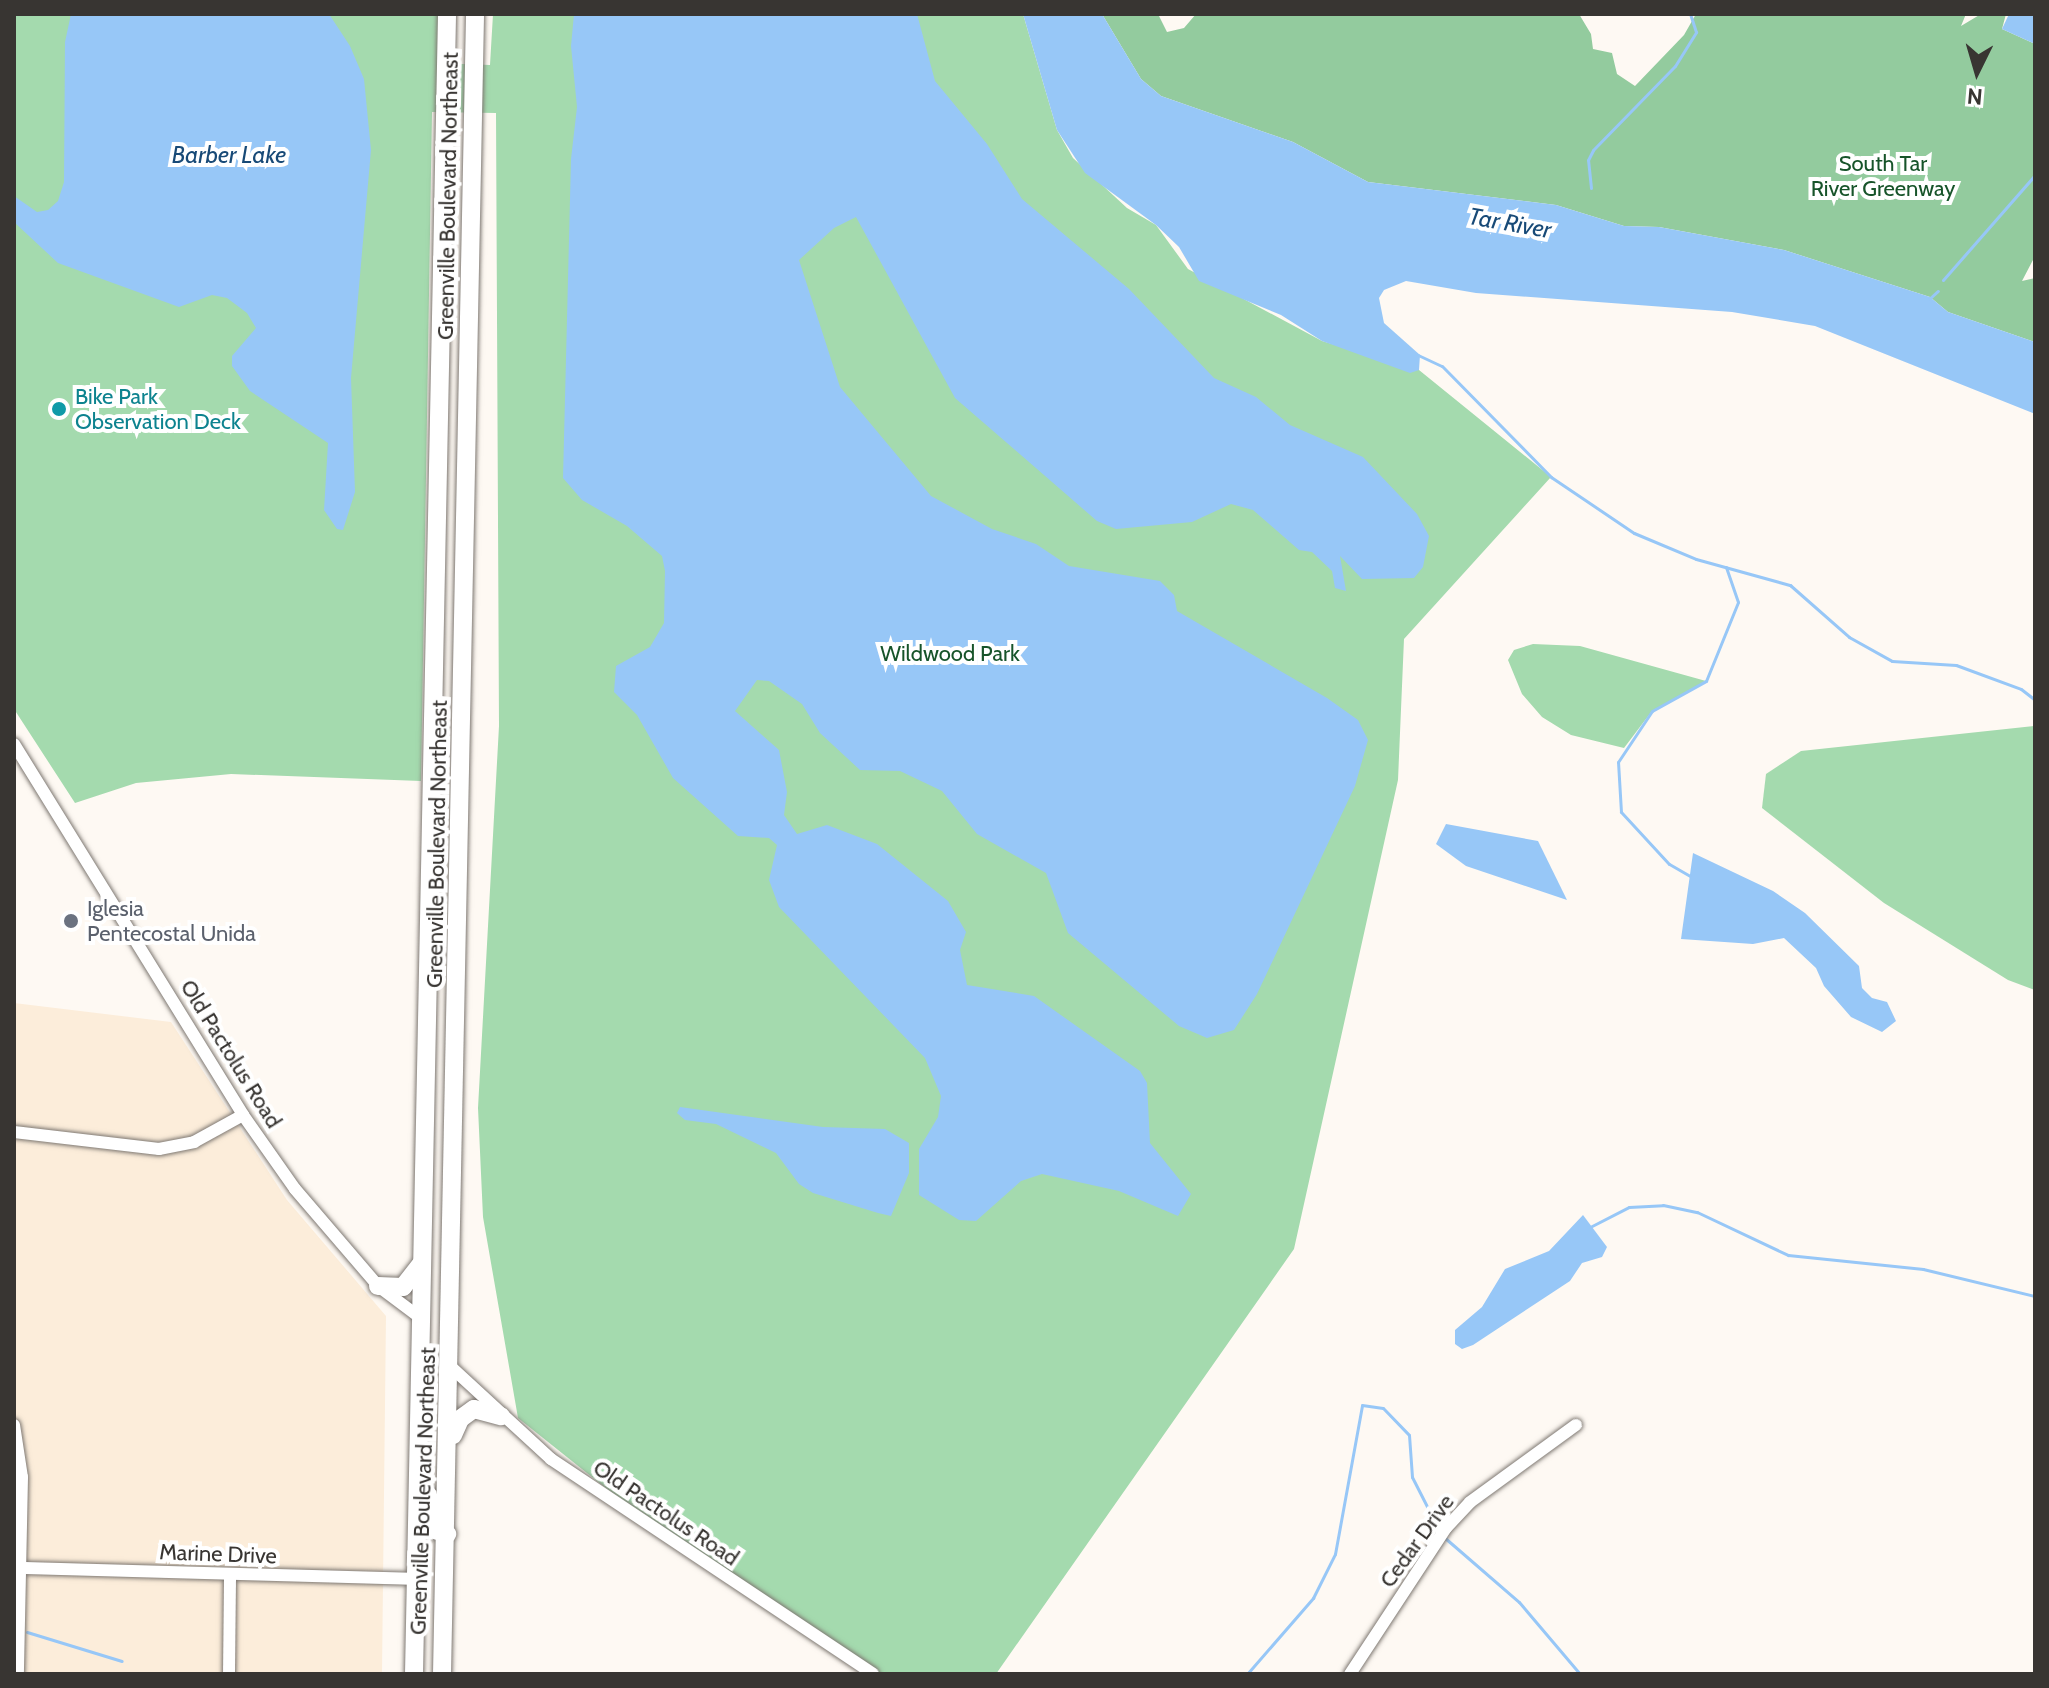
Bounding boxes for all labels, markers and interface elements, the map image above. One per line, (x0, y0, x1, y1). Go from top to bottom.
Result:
north arrow (1937, 32, 2017, 112)
street label: Greenville Boulevard Northeast (432, 52, 464, 340)
text: N (1966, 82, 1984, 111)
water label: Barber Lake (172, 141, 286, 169)
park label: South Tar River Greenway (1811, 150, 1955, 202)
water label: Tar River (1467, 202, 1553, 244)
place label: Bike Park Observation Deck (75, 383, 241, 434)
marker: Bike Park Observation Deck (50, 400, 68, 418)
park label: Wildwood Park (880, 641, 1020, 667)
street label: Greenville Boulevard Northeast (421, 700, 453, 988)
place label: Iglesia Pentecostal Unida (87, 895, 256, 946)
marker: Iglesia Pentecostal Unida (62, 912, 80, 930)
street label: Old Pactolus Road (175, 975, 287, 1133)
street label: Greenville Boulevard Northeast (405, 1347, 441, 1635)
street label: Old Pactolus Road (588, 1455, 744, 1571)
street label: Cedar Drive (1374, 1489, 1460, 1593)
street label: Marine Drive (159, 1539, 277, 1569)

